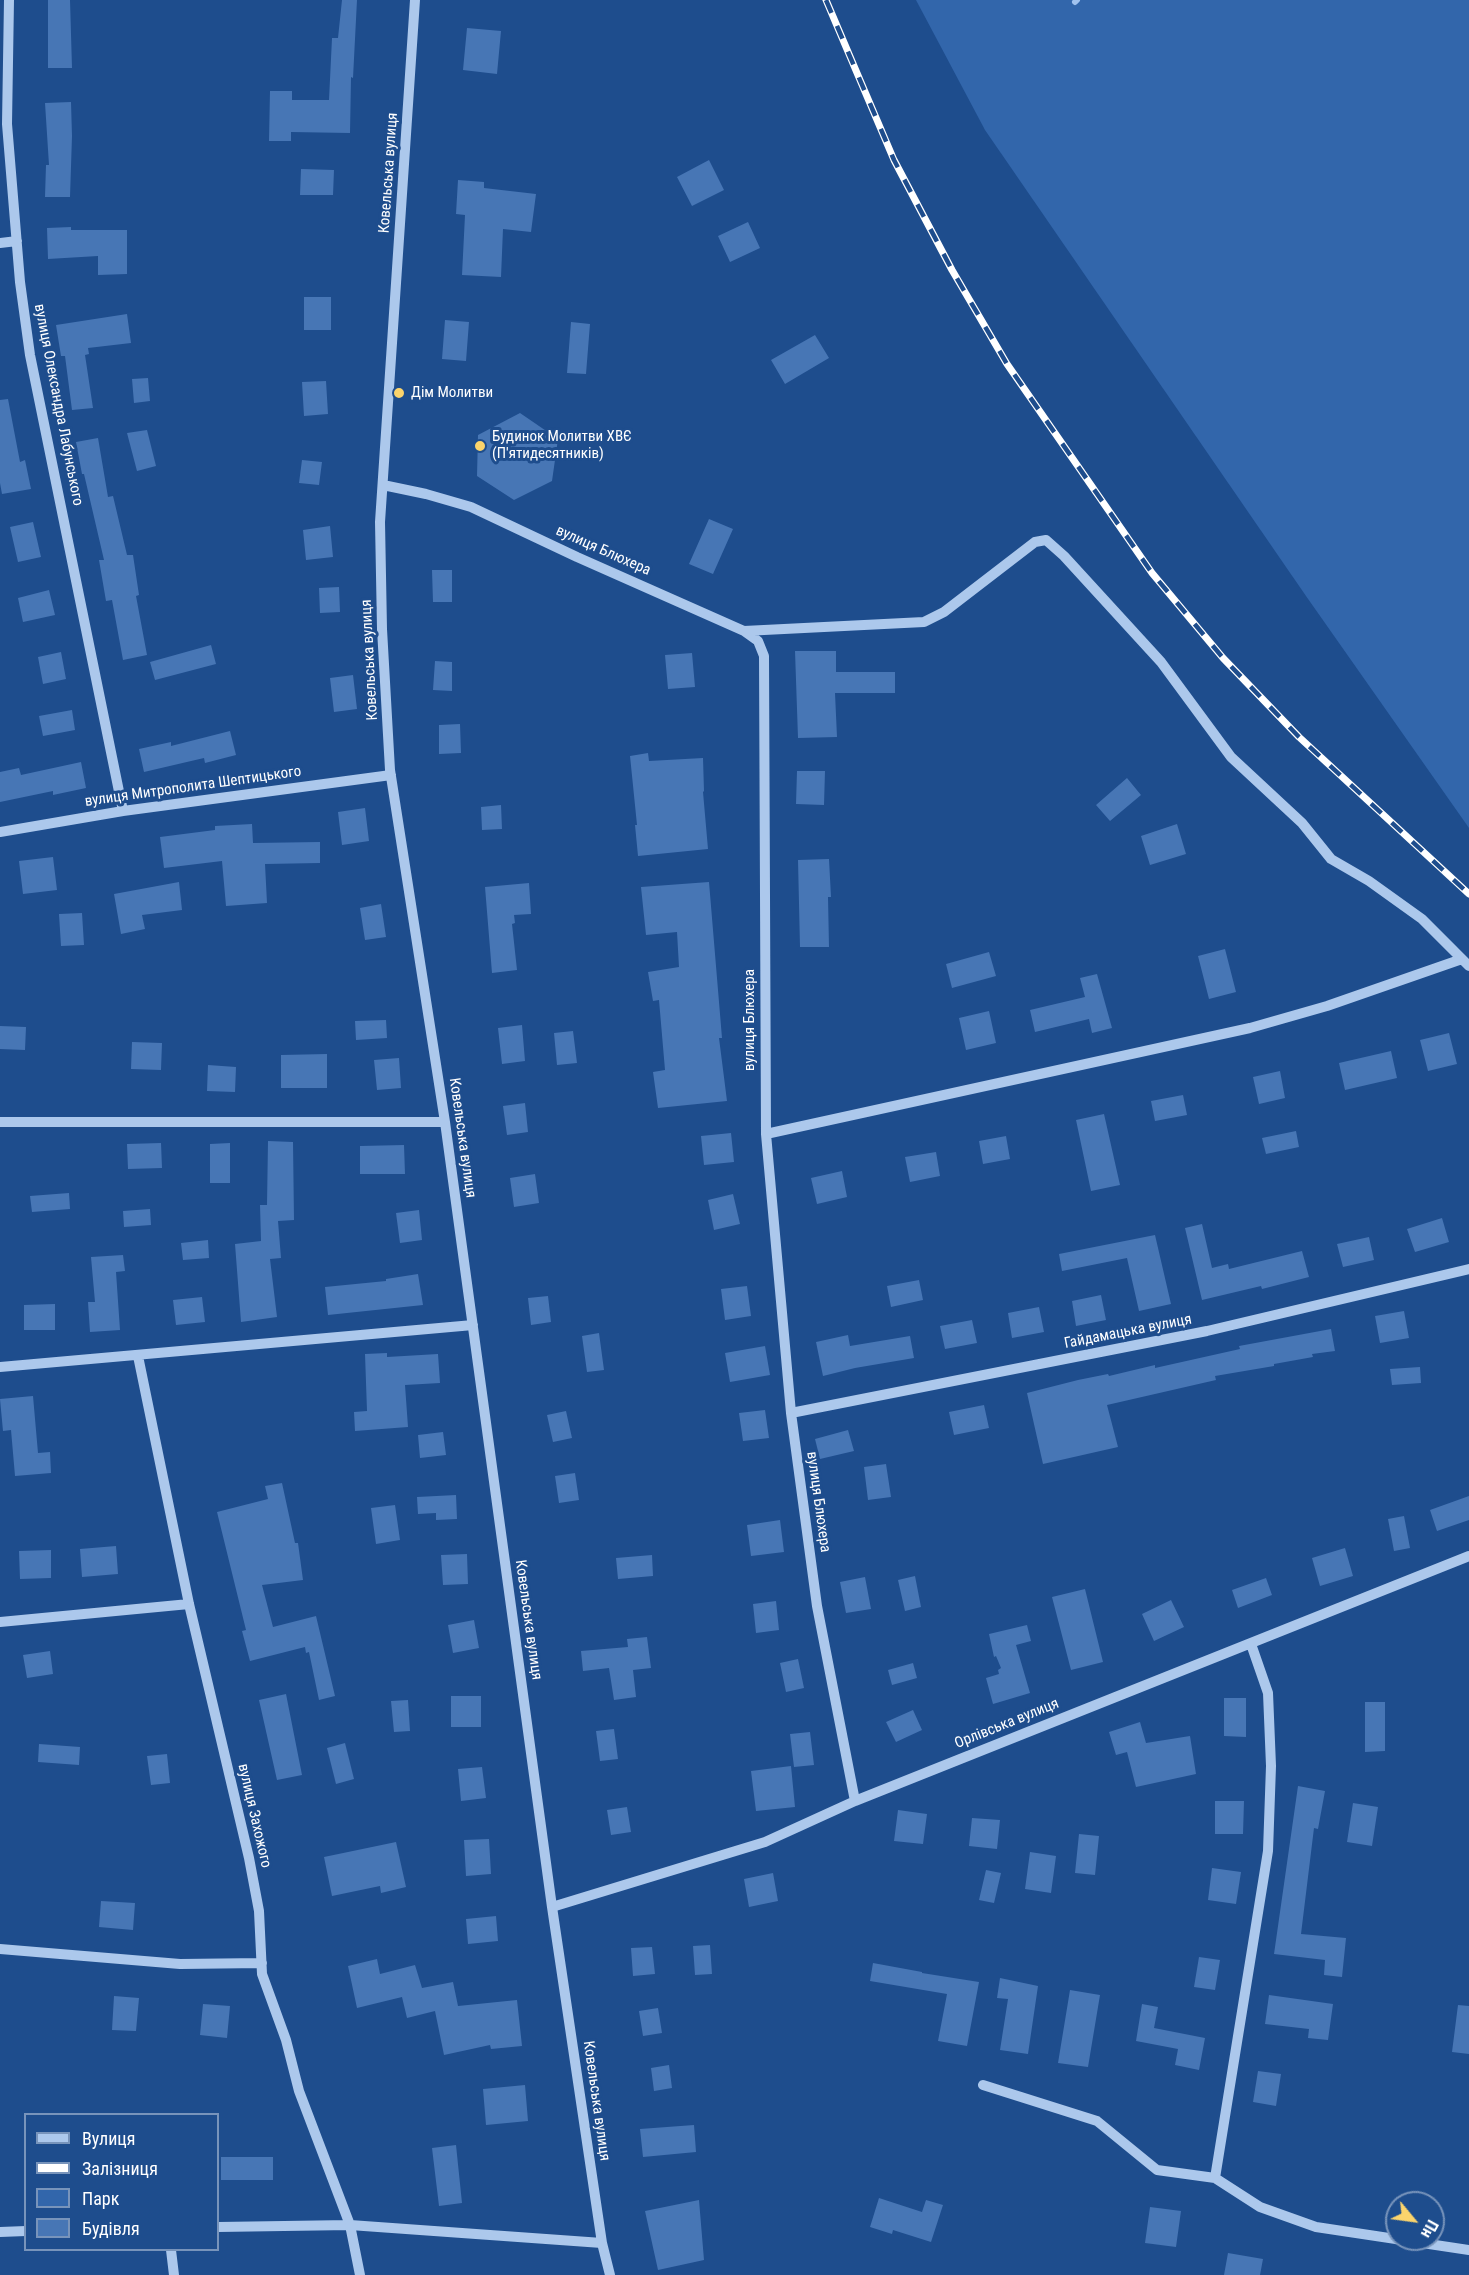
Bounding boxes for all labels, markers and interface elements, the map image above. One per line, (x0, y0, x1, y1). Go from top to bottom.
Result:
street label: Ковельська вулиця (376, 112, 402, 234)
street label: вулиця Олександра Лабунського (30, 303, 86, 507)
place label: Дім Молитви (411, 384, 493, 402)
marker: Дім Молитви (392, 386, 406, 400)
place label: Будинок Молитви ХВЄ (П'ятидесятників) (492, 428, 632, 463)
marker: Будинок Молитви ХВЄ (П'ятидесятників) (473, 439, 487, 453)
street label: вулиця Блюхера (553, 522, 653, 580)
street label: Ковельська вулиця (358, 599, 382, 721)
street label: вулиця Митрополита Шептицького (84, 763, 302, 811)
street label: вулиця Блюхера (741, 969, 759, 1071)
street label: Ковельська вулиця (445, 1077, 479, 1199)
street label: Гайдамацька вулиця (1063, 1311, 1193, 1353)
street label: вулиця Блюхера (802, 1450, 834, 1554)
street label: Ковельська вулиця (511, 1559, 545, 1681)
street label: Орлівська вулиця (952, 1695, 1062, 1753)
street label: вулиця Захожого (233, 1762, 275, 1870)
street label: Ковельська вулиця (579, 2040, 613, 2162)
legend (24, 2113, 219, 2251)
text: Вулиця (82, 2128, 136, 2149)
text: Залізниця (82, 2158, 158, 2179)
text: Парк (82, 2188, 119, 2209)
north arrow (1385, 2191, 1445, 2251)
text: Пн (1417, 2217, 1442, 2241)
text: Будівля (82, 2218, 140, 2239)

